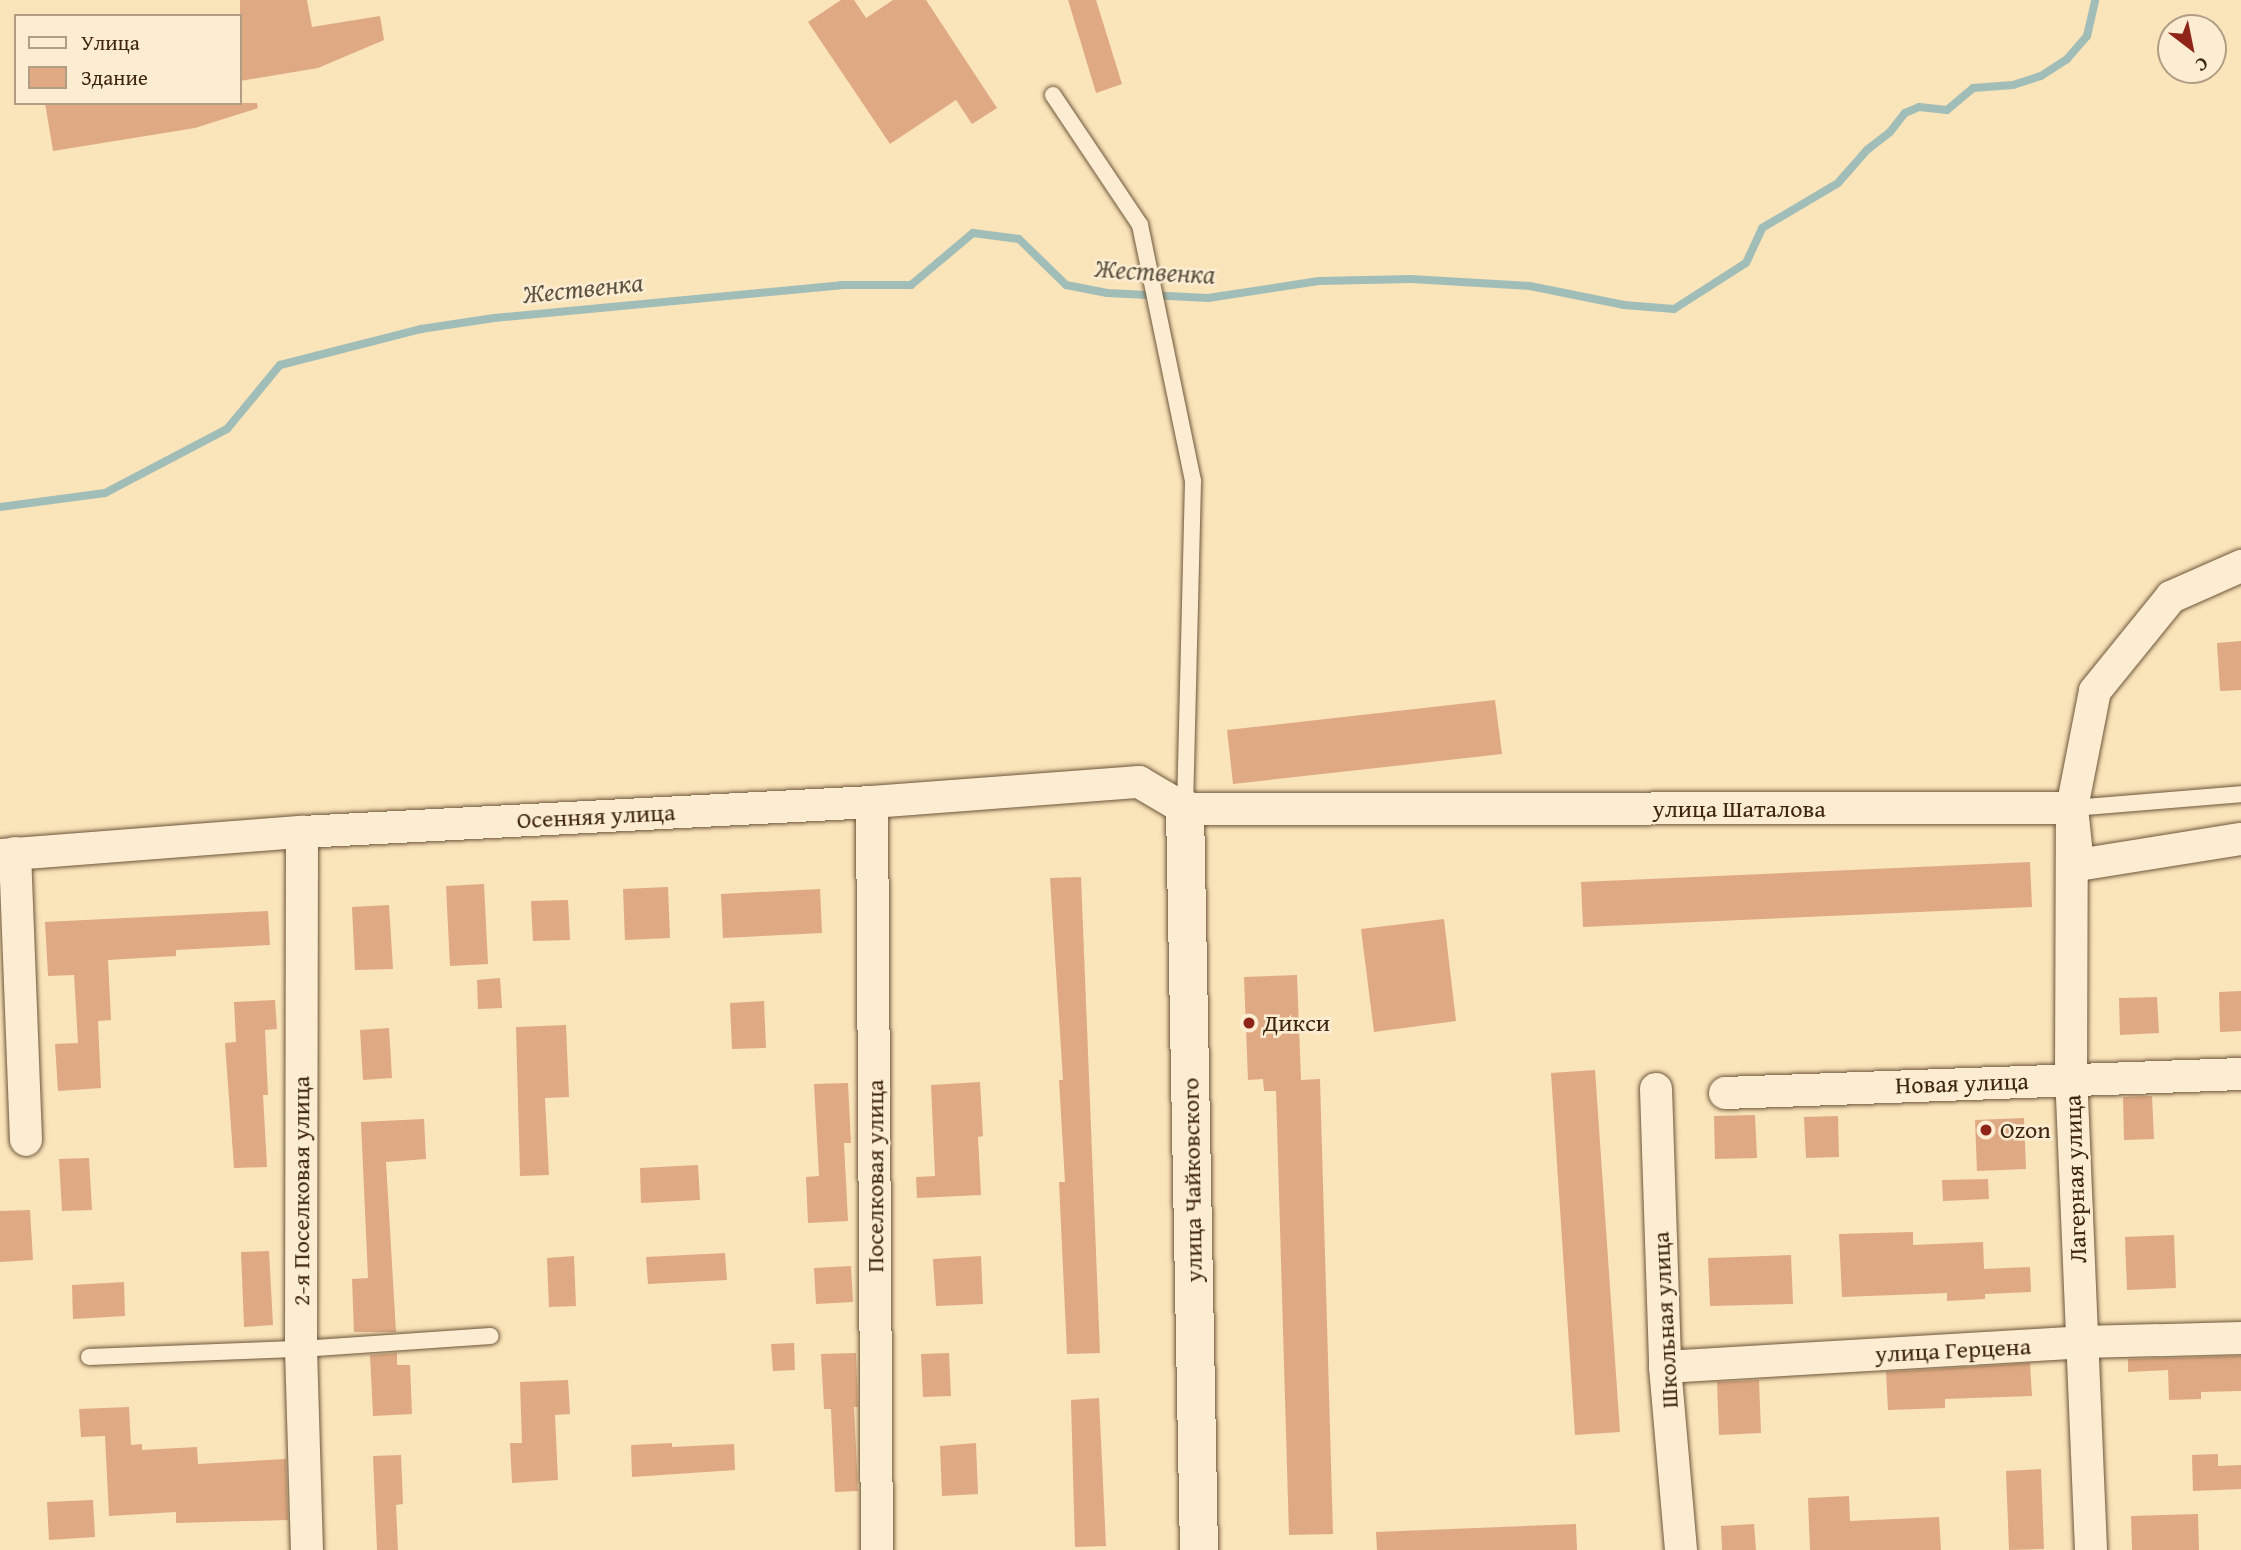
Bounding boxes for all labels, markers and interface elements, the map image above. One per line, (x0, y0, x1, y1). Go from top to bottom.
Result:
legend (14, 14, 242, 105)
north arrow (2157, 14, 2227, 84)
text: Улица (81, 27, 140, 58)
text: С (2190, 50, 2214, 80)
text: Здание (81, 62, 148, 93)
water label: Жественка (1094, 252, 1216, 290)
water label: Жественка (521, 266, 645, 310)
street label: улица Шаталова (1652, 795, 1826, 823)
street label: Осенняя улица (516, 797, 676, 835)
place label: Дикси (1263, 1009, 1330, 1037)
marker: Дикси (1241, 1015, 1257, 1031)
street label: Новая улица (1895, 1066, 2029, 1100)
street label: 2-я Поселковая улица (287, 1076, 315, 1306)
street label: улица Чайковского (1176, 1077, 1208, 1283)
street label: Поселковая улица (861, 1080, 889, 1272)
street label: Лагерная улица (2058, 1094, 2092, 1264)
place label: Ozon (2000, 1116, 2051, 1144)
marker: Ozon (1978, 1122, 1994, 1138)
street label: Школьная улица (1646, 1231, 1684, 1409)
street label: улица Герцена (1874, 1332, 2032, 1368)

